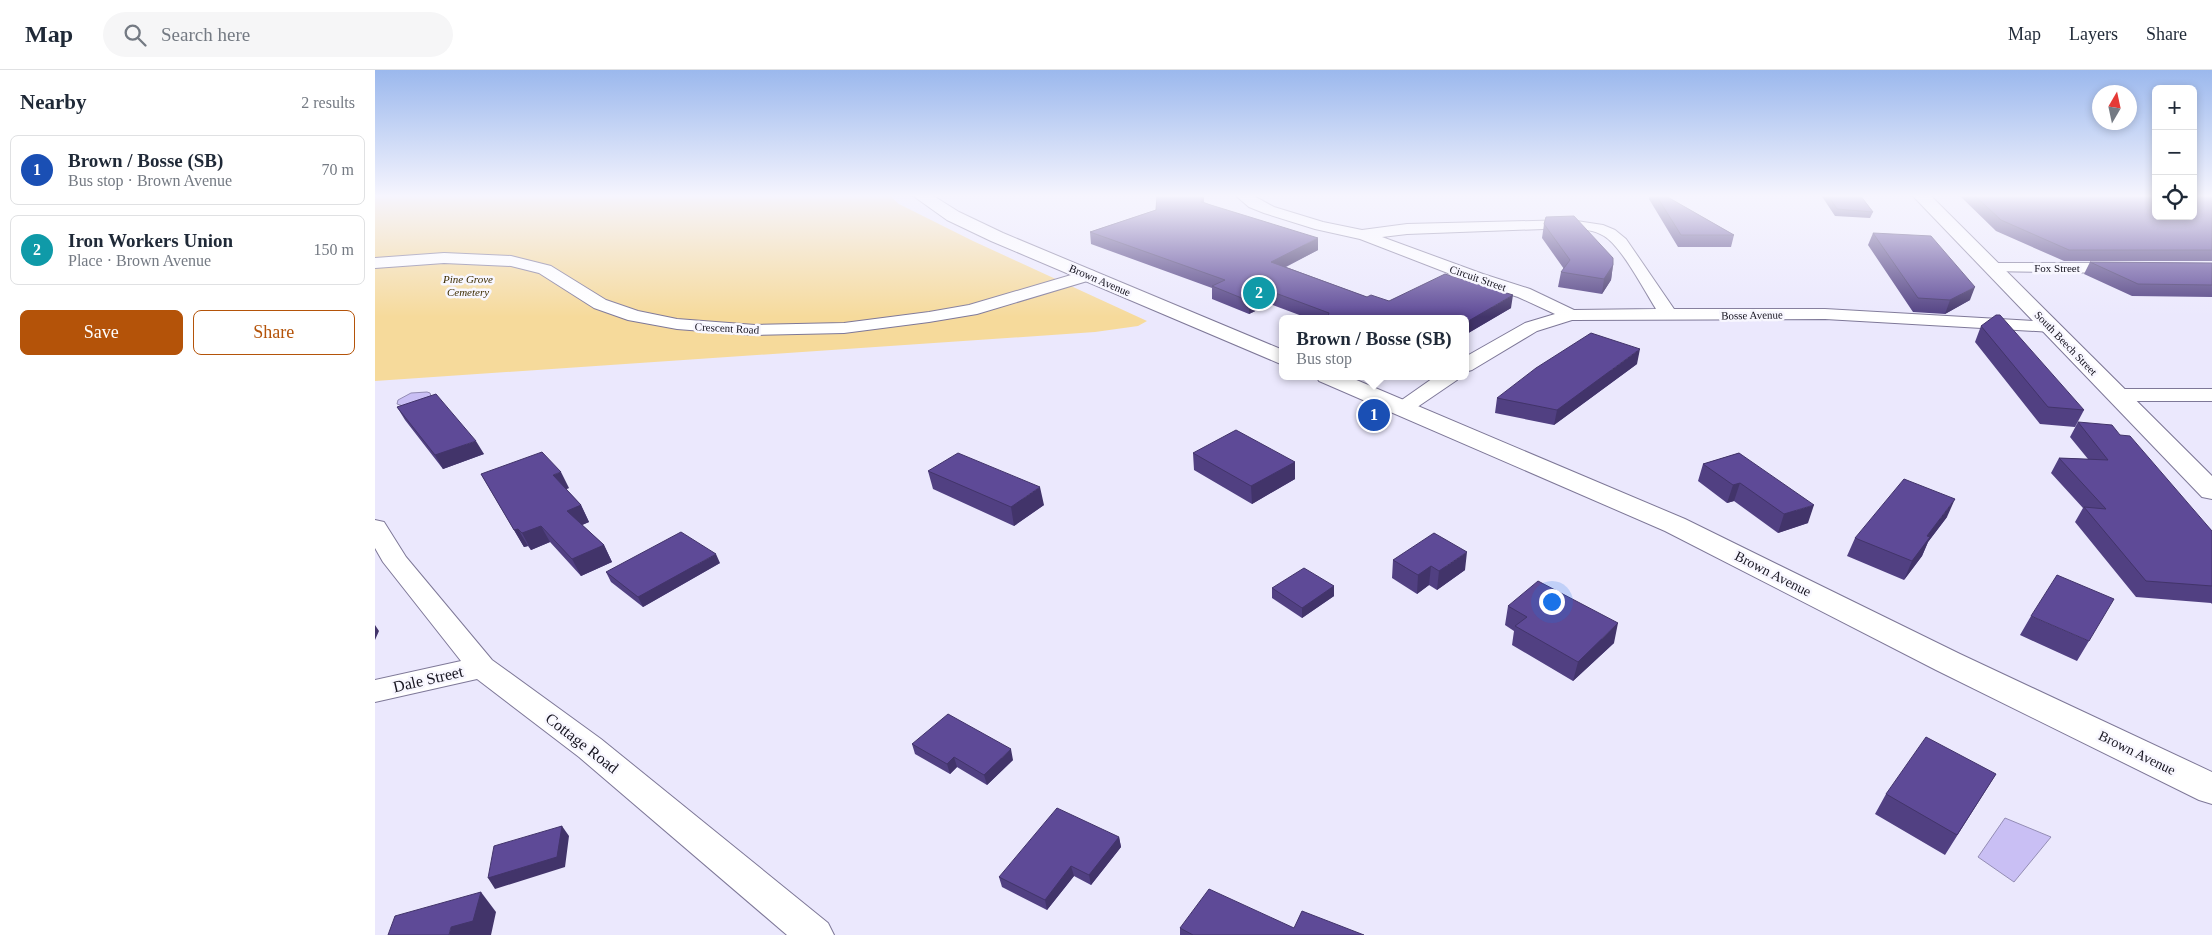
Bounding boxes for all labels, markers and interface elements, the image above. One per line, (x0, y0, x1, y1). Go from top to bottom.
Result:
search box (103, 12, 453, 57)
text: Map (25, 21, 73, 47)
icon: search (121, 21, 149, 49)
text: Search here (161, 24, 250, 45)
text: Map (2008, 24, 2041, 44)
text: Layers (2069, 24, 2118, 44)
text: Share (2146, 24, 2187, 44)
north arrow (2092, 85, 2137, 130)
map controls (2152, 85, 2197, 220)
button: + (2152, 85, 2197, 130)
text: Nearby (20, 90, 87, 114)
text: 2 results (301, 94, 355, 111)
button: − (2152, 130, 2197, 175)
text: Brown / Bosse (SB) (68, 150, 223, 171)
text: 1 (33, 161, 41, 178)
text: 70 m (322, 161, 354, 178)
text: Bus stop · Brown Avenue (68, 172, 232, 189)
button: locate (2152, 175, 2197, 220)
text: Iron Workers Union (68, 230, 233, 251)
text: 2 (33, 241, 41, 258)
text: 150 m (314, 241, 354, 258)
text: Place · Brown Avenue (68, 252, 211, 269)
street label: Brown Avenue (1068, 262, 1133, 298)
street label: Fox Street (2034, 262, 2080, 274)
street label: Circuit Street (1448, 263, 1508, 293)
park label: Pine Grove Cemetery (442, 273, 493, 298)
pin: 2 (1243, 274, 1275, 312)
street label: Bosse Avenue (1721, 308, 1783, 322)
street label: South Beech Street (2032, 309, 2100, 377)
button: Save (20, 310, 183, 355)
button: Share (193, 310, 355, 355)
popup (1279, 315, 1469, 380)
street label: Crescent Road (695, 320, 760, 336)
text: Brown / Bosse (SB) (1296, 328, 1452, 349)
text: Bus stop (1296, 350, 1352, 367)
pin: 1 (1358, 396, 1390, 434)
street label: Brown Avenue (1732, 548, 1814, 600)
your location (1539, 589, 1565, 615)
street label: Dale Street (391, 663, 465, 695)
street label: Cottage Road (542, 709, 622, 777)
street label: Brown Avenue (2096, 728, 2178, 778)

